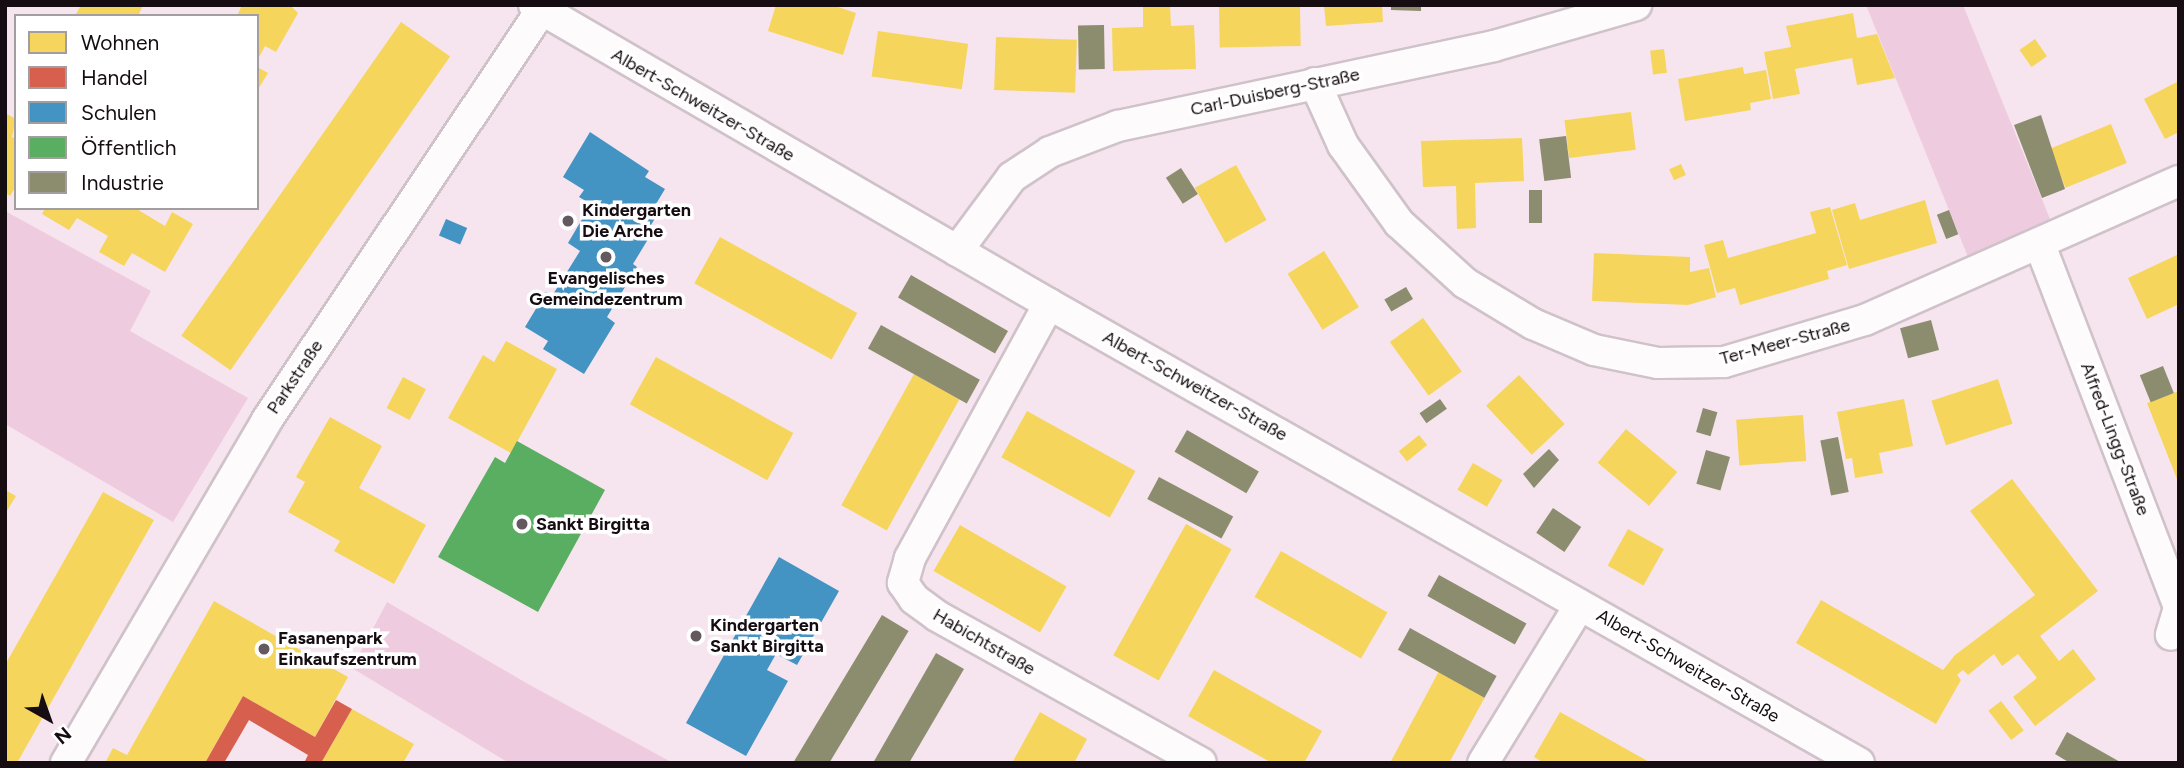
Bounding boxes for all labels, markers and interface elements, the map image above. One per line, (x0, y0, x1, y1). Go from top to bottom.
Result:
legend (14, 14, 259, 210)
text: Wohnen (81, 30, 159, 55)
street label: Albert-Schweitzer-Straße (608, 44, 798, 166)
street label: Carl-Duisberg-Straße (1188, 64, 1362, 120)
text: Handel (81, 65, 148, 90)
text: Schulen (81, 100, 157, 125)
text: Öffentlich (81, 135, 176, 160)
text: Industrie (81, 170, 164, 195)
place label: Kindergarten Die Arche (582, 200, 691, 242)
marker: Kindergarten Die Arche (560, 213, 576, 229)
marker: Evangelisches Gemeindezentrum (598, 249, 614, 265)
place label: Evangelisches Gemeindezentrum (529, 268, 683, 310)
street label: Ter-Meer-Straße (1718, 314, 1852, 370)
street label: Albert-Schweitzer-Straße (1099, 326, 1291, 446)
street label: Parkstraße (262, 336, 328, 418)
street label: Alfred-Lingg-Straße (2076, 359, 2154, 519)
place label: Sankt Birgitta (536, 513, 650, 535)
marker: Sankt Birgitta (514, 516, 530, 532)
street label: Habichtstraße (929, 604, 1039, 680)
street label: Albert-Schweitzer-Straße (1593, 605, 1783, 727)
place label: Kindergarten Sankt Birgitta (710, 615, 824, 658)
place label: Fasanenpark Einkaufszentrum (278, 628, 417, 670)
marker: Kindergarten Sankt Birgitta (688, 628, 704, 644)
marker: Fasanenpark Einkaufszentrum (256, 641, 272, 657)
north arrow (14, 684, 84, 754)
text: N (50, 722, 76, 749)

